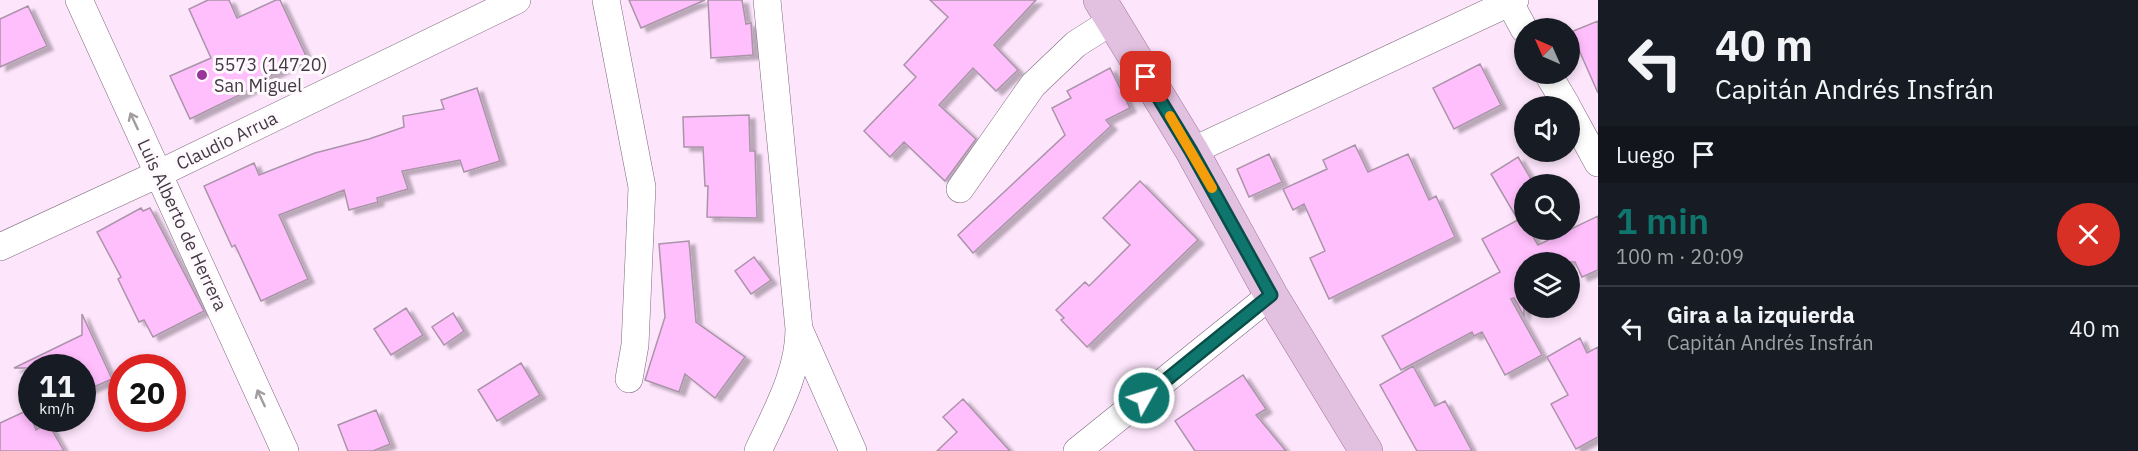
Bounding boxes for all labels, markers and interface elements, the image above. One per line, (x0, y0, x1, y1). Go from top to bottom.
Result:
north arrow (1514, 18, 1580, 84)
map controls (1514, 18, 1580, 318)
text: 40 m (1715, 18, 1813, 73)
icon: left (1616, 24, 1694, 102)
pin (1120, 51, 1171, 102)
place label: 5573 (14720) San Miguel (214, 53, 328, 97)
icon: arrive (1129, 60, 1162, 93)
marker: 5573 (14720) San Miguel (195, 68, 209, 82)
text: Capitán Andrés Insfrán (1715, 71, 1994, 106)
button: sound (1514, 96, 1580, 162)
street label: Claudio Arrua (172, 106, 281, 175)
one-way arrow (128, 112, 139, 130)
street label: Luis Alberto de Herrera (133, 135, 233, 315)
icon: arrive (1687, 138, 1720, 171)
text: Luego (1616, 140, 1675, 169)
button: search (1514, 174, 1580, 240)
text: 1 min (1616, 197, 1709, 244)
button: close (2057, 203, 2120, 266)
text: 100 m · 20:09 (1616, 243, 1744, 270)
button: layers (1514, 252, 1580, 318)
text: Gira a la izquierda (1667, 300, 1855, 329)
icon: left (1616, 312, 1649, 345)
text: 40 m (2069, 314, 2120, 343)
text: Capitán Andrés Insfrán (1667, 329, 1874, 356)
speed limit sign: 20 (108, 354, 186, 432)
text: 11 (39, 366, 75, 405)
position arrow (1112, 366, 1176, 430)
one-way arrow (254, 389, 266, 407)
text: km/h (39, 399, 75, 418)

